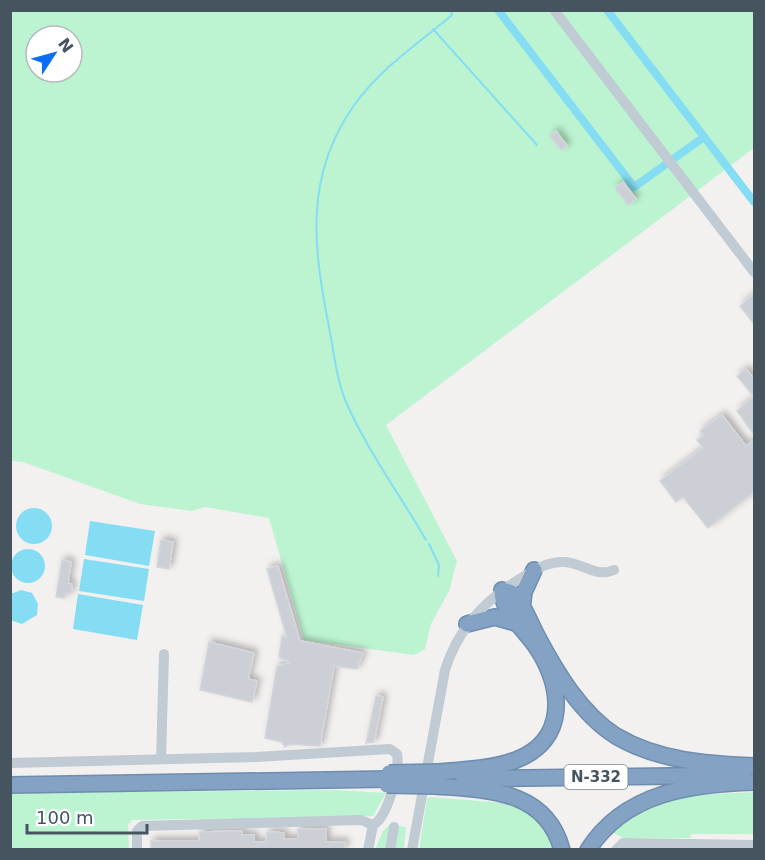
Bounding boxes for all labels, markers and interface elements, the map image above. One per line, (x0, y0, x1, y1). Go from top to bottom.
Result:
north arrow (24, 24, 84, 84)
text: N (54, 34, 77, 56)
road number: N-332 (564, 765, 628, 789)
scale bar (27, 797, 147, 835)
text: 100 m (36, 807, 94, 828)

